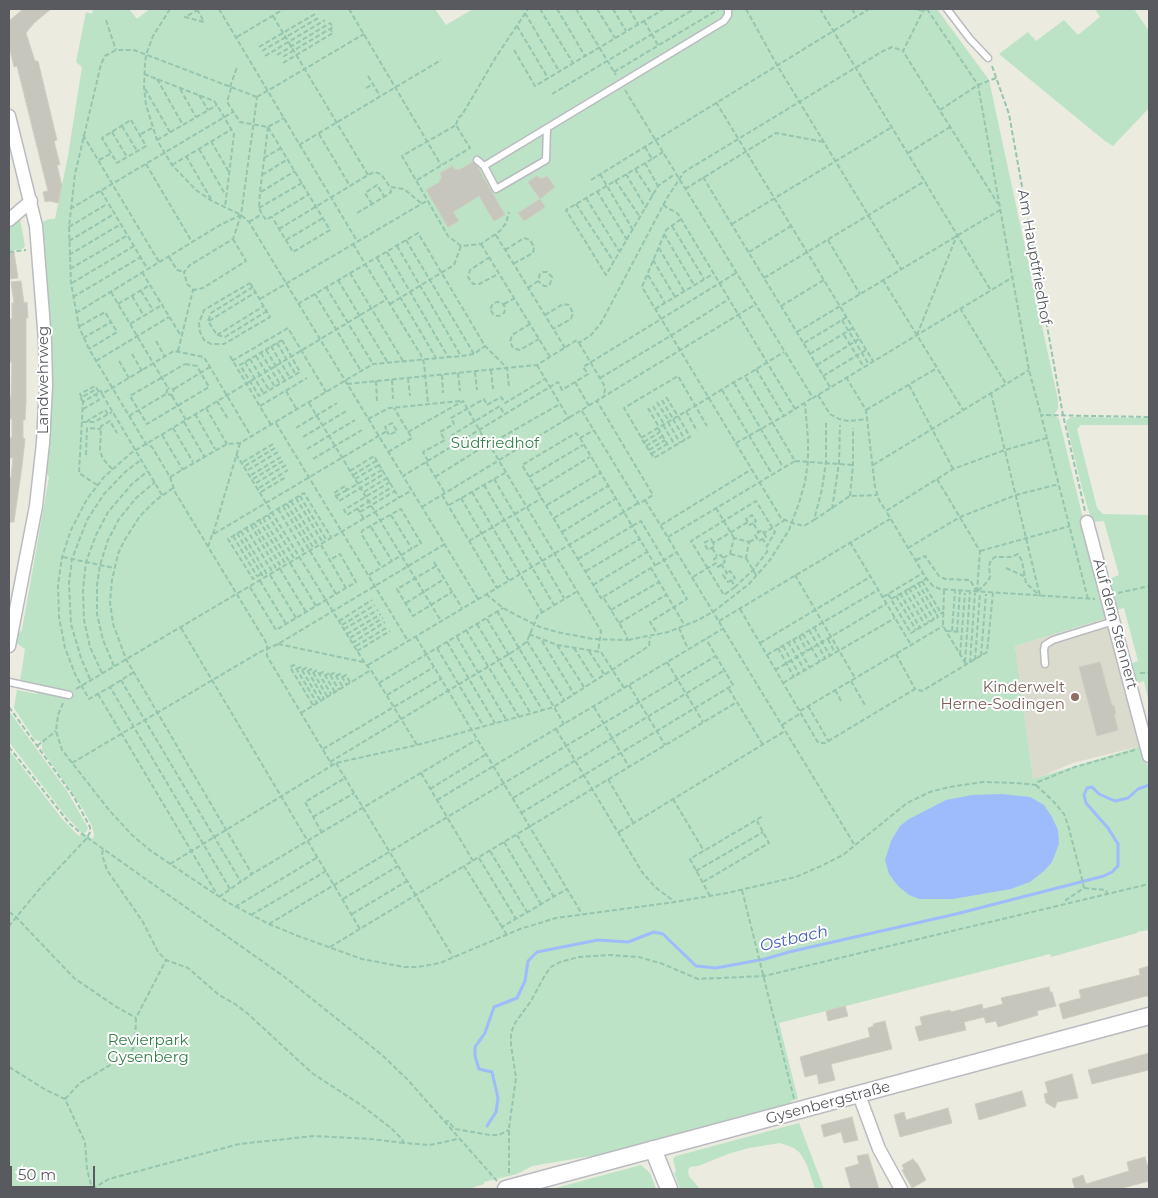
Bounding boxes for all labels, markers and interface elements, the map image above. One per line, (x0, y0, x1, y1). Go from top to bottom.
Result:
street label: Am Hauptfriedhof (1013, 188, 1055, 326)
street label: Landwehrweg (35, 326, 53, 434)
park label: Südfriedhof (451, 435, 539, 453)
street label: Auf dem Stennert (1089, 557, 1141, 691)
place label: Kinderwelt Herne-Sodingen (941, 679, 1065, 714)
marker: Kinderwelt Herne-Sodingen (1069, 691, 1081, 703)
water label: Ostbach (758, 922, 830, 956)
park label: Revierpark Gysenberg (107, 1032, 189, 1067)
street label: Gysenbergstraße (764, 1078, 892, 1128)
scale bar (12, 1156, 98, 1188)
text: 50 m (18, 1165, 56, 1184)

